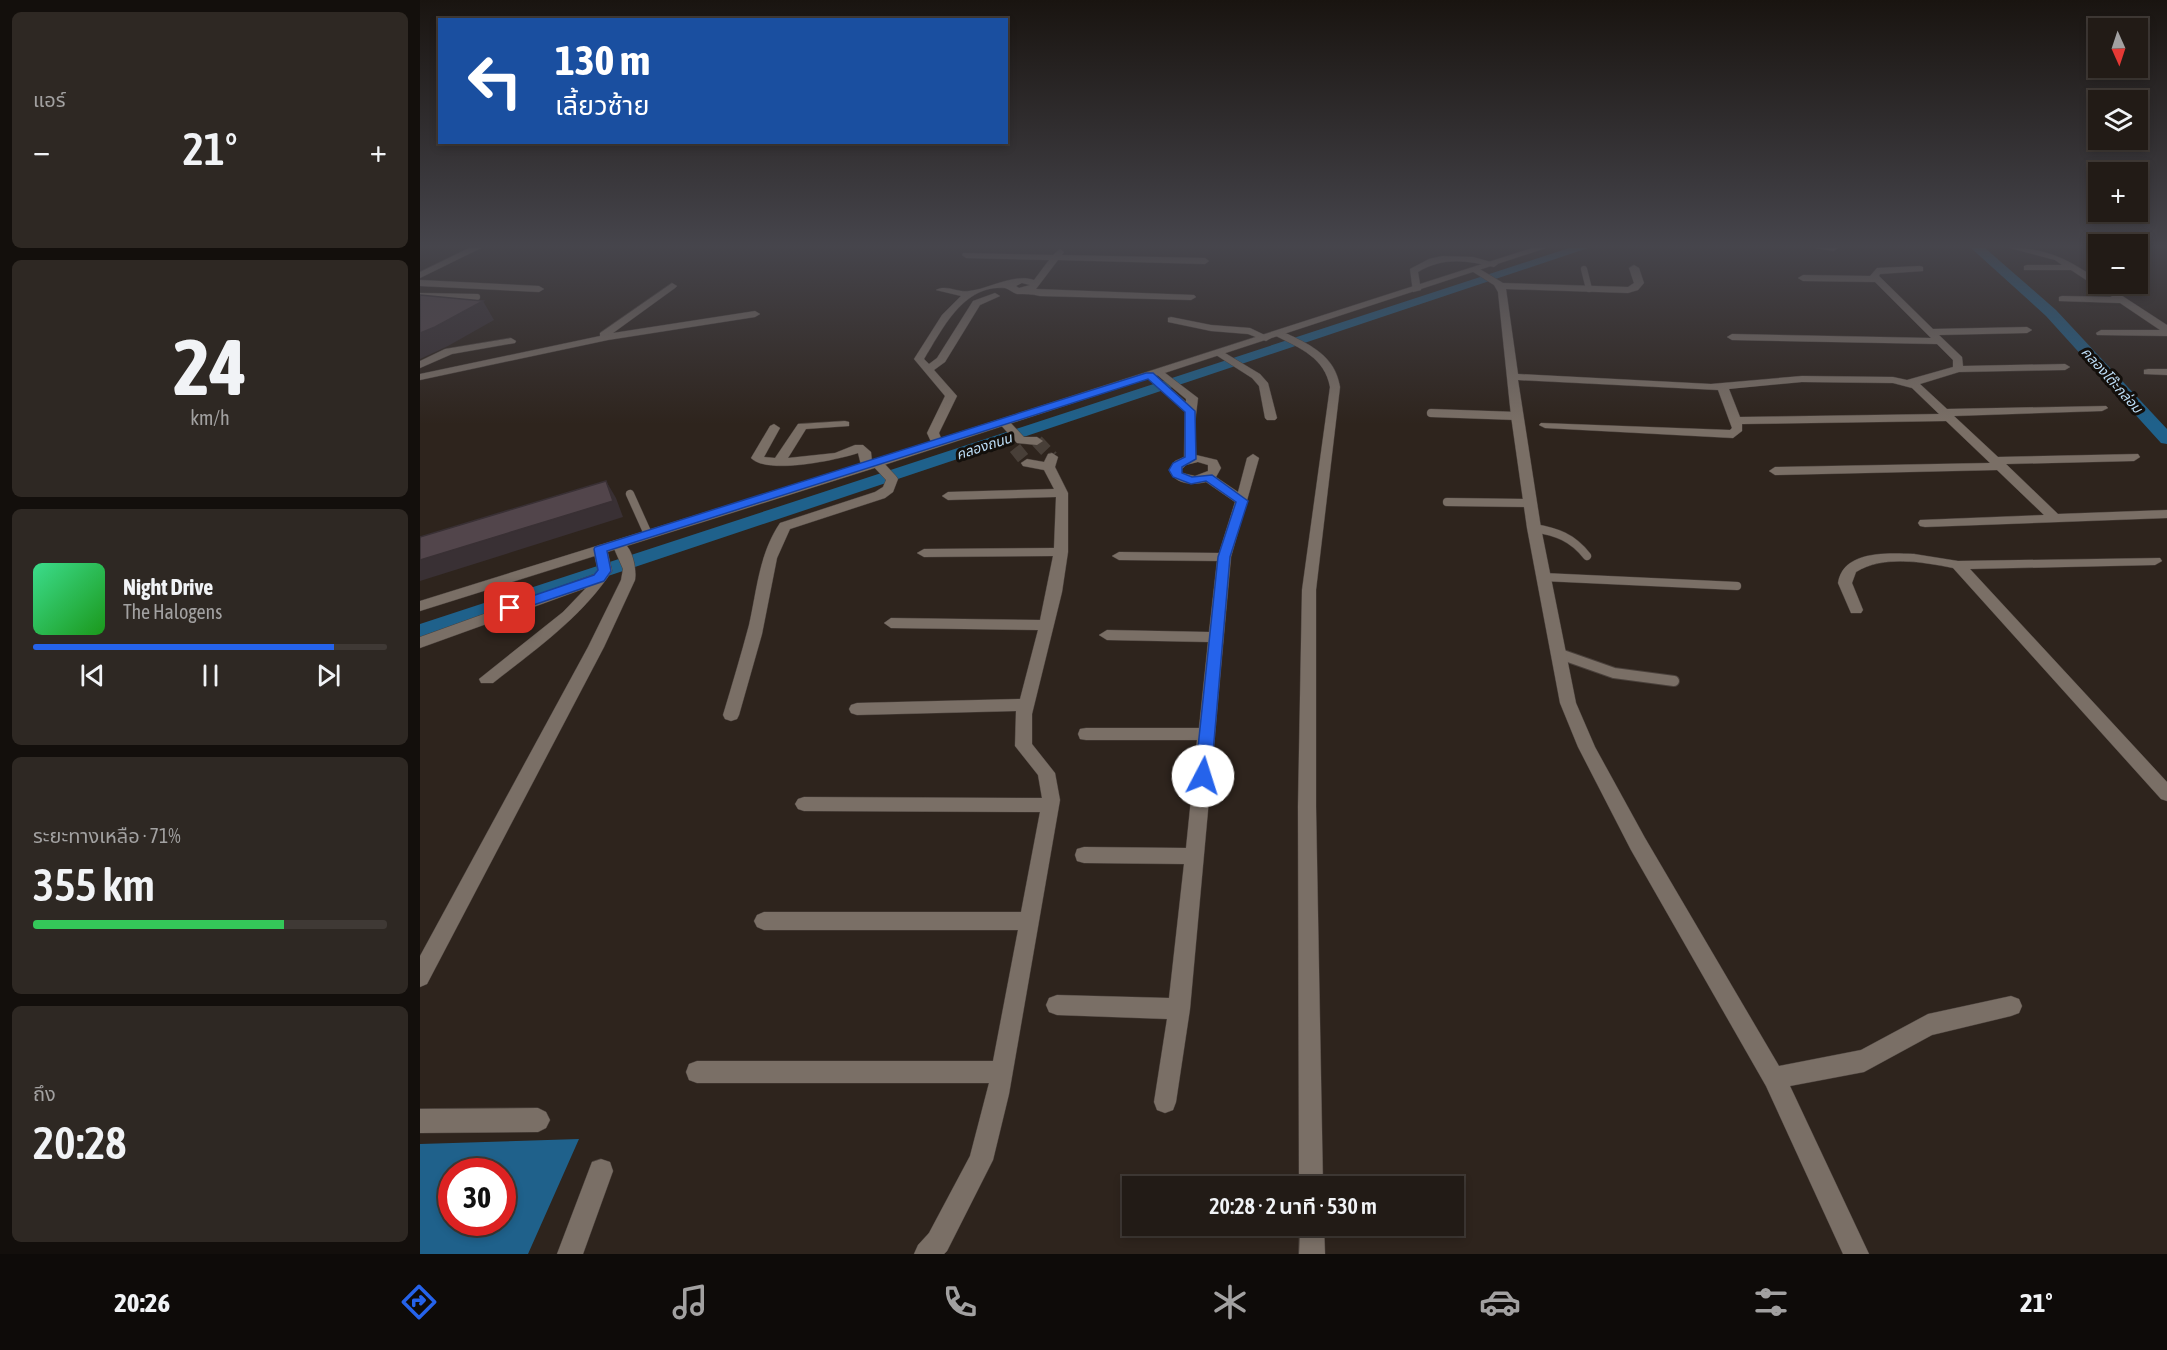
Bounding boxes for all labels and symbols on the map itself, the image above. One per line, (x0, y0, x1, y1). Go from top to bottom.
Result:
north arrow (2088, 18, 2148, 78)
water label: คลองโต๊ะกล่อม (2078, 344, 2147, 417)
water label: คลองถนน (954, 429, 1015, 463)
pin (484, 582, 535, 633)
position arrow (1171, 744, 1235, 808)
speed limit sign: 30 (438, 1158, 516, 1236)

